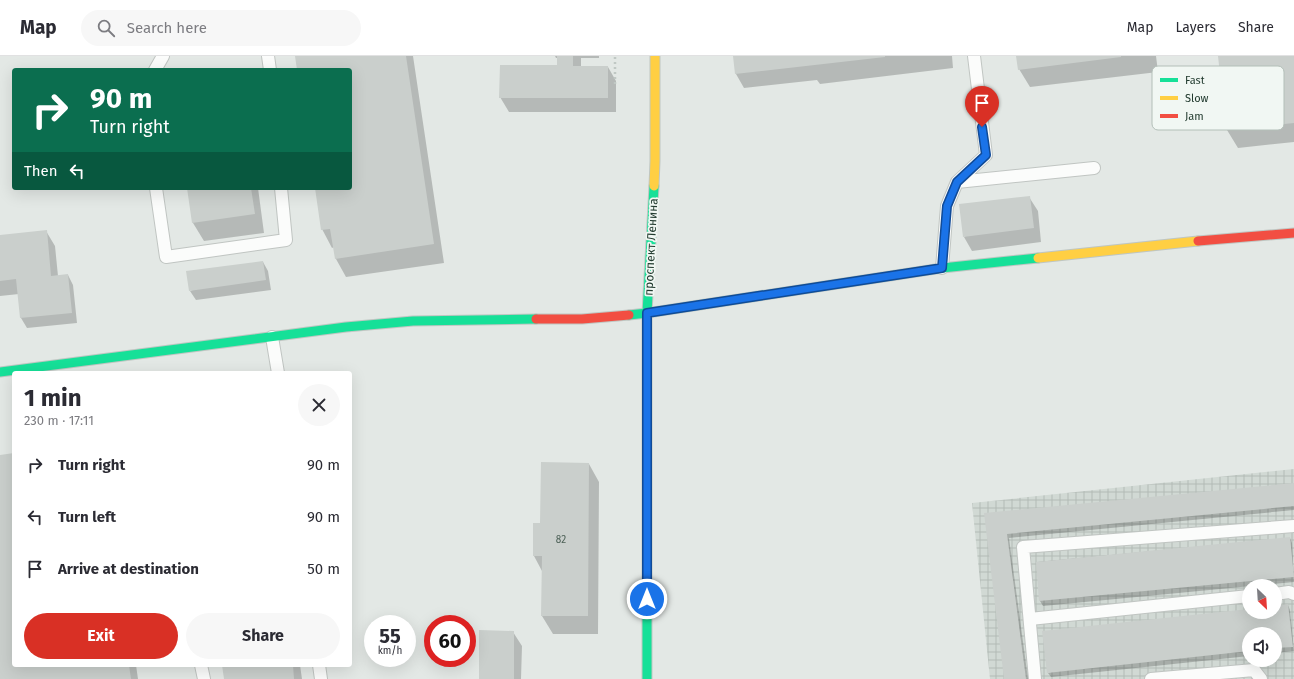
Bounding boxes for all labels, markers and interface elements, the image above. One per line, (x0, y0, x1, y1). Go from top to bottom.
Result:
search box (81, 10, 361, 46)
text: Map (20, 16, 57, 39)
icon: search (95, 17, 117, 39)
text: Search here (127, 19, 207, 37)
text: Map (1127, 19, 1153, 36)
text: Layers (1175, 19, 1216, 36)
text: Share (1238, 19, 1274, 36)
legend (1152, 66, 1284, 130)
text: Fast (1185, 74, 1205, 87)
text: 90 m (90, 82, 152, 115)
icon: right (24, 84, 76, 136)
pin (965, 86, 999, 127)
icon: arrive (971, 92, 993, 114)
text: Slow (1185, 92, 1209, 105)
text: Jam (1185, 110, 1204, 123)
text: Turn right (90, 116, 170, 138)
icon: left (66, 160, 88, 182)
text: Then (24, 162, 58, 180)
street label: проспект Ленина (641, 198, 661, 296)
text: 1 min (24, 384, 82, 412)
button: close (298, 384, 340, 426)
text: 230 m · 17:11 (24, 413, 94, 428)
icon: right (24, 454, 46, 476)
text: Turn right (58, 456, 125, 474)
text: 90 m (307, 456, 340, 474)
icon: left (24, 506, 46, 528)
text: Turn left (58, 508, 116, 526)
text: 90 m (307, 508, 340, 526)
house number: 82 (556, 534, 566, 546)
icon: arrive (24, 558, 46, 580)
text: Arrive at destination (58, 560, 199, 578)
text: 50 m (307, 560, 340, 578)
position arrow (626, 578, 668, 620)
north arrow (1242, 579, 1282, 619)
map controls (1242, 579, 1282, 667)
button: Exit (24, 613, 178, 659)
button: Share (186, 613, 340, 659)
speed limit sign: 60 (424, 615, 476, 667)
text: 55 (379, 624, 401, 648)
button: sound (1242, 627, 1282, 667)
text: km/h (378, 645, 402, 657)

